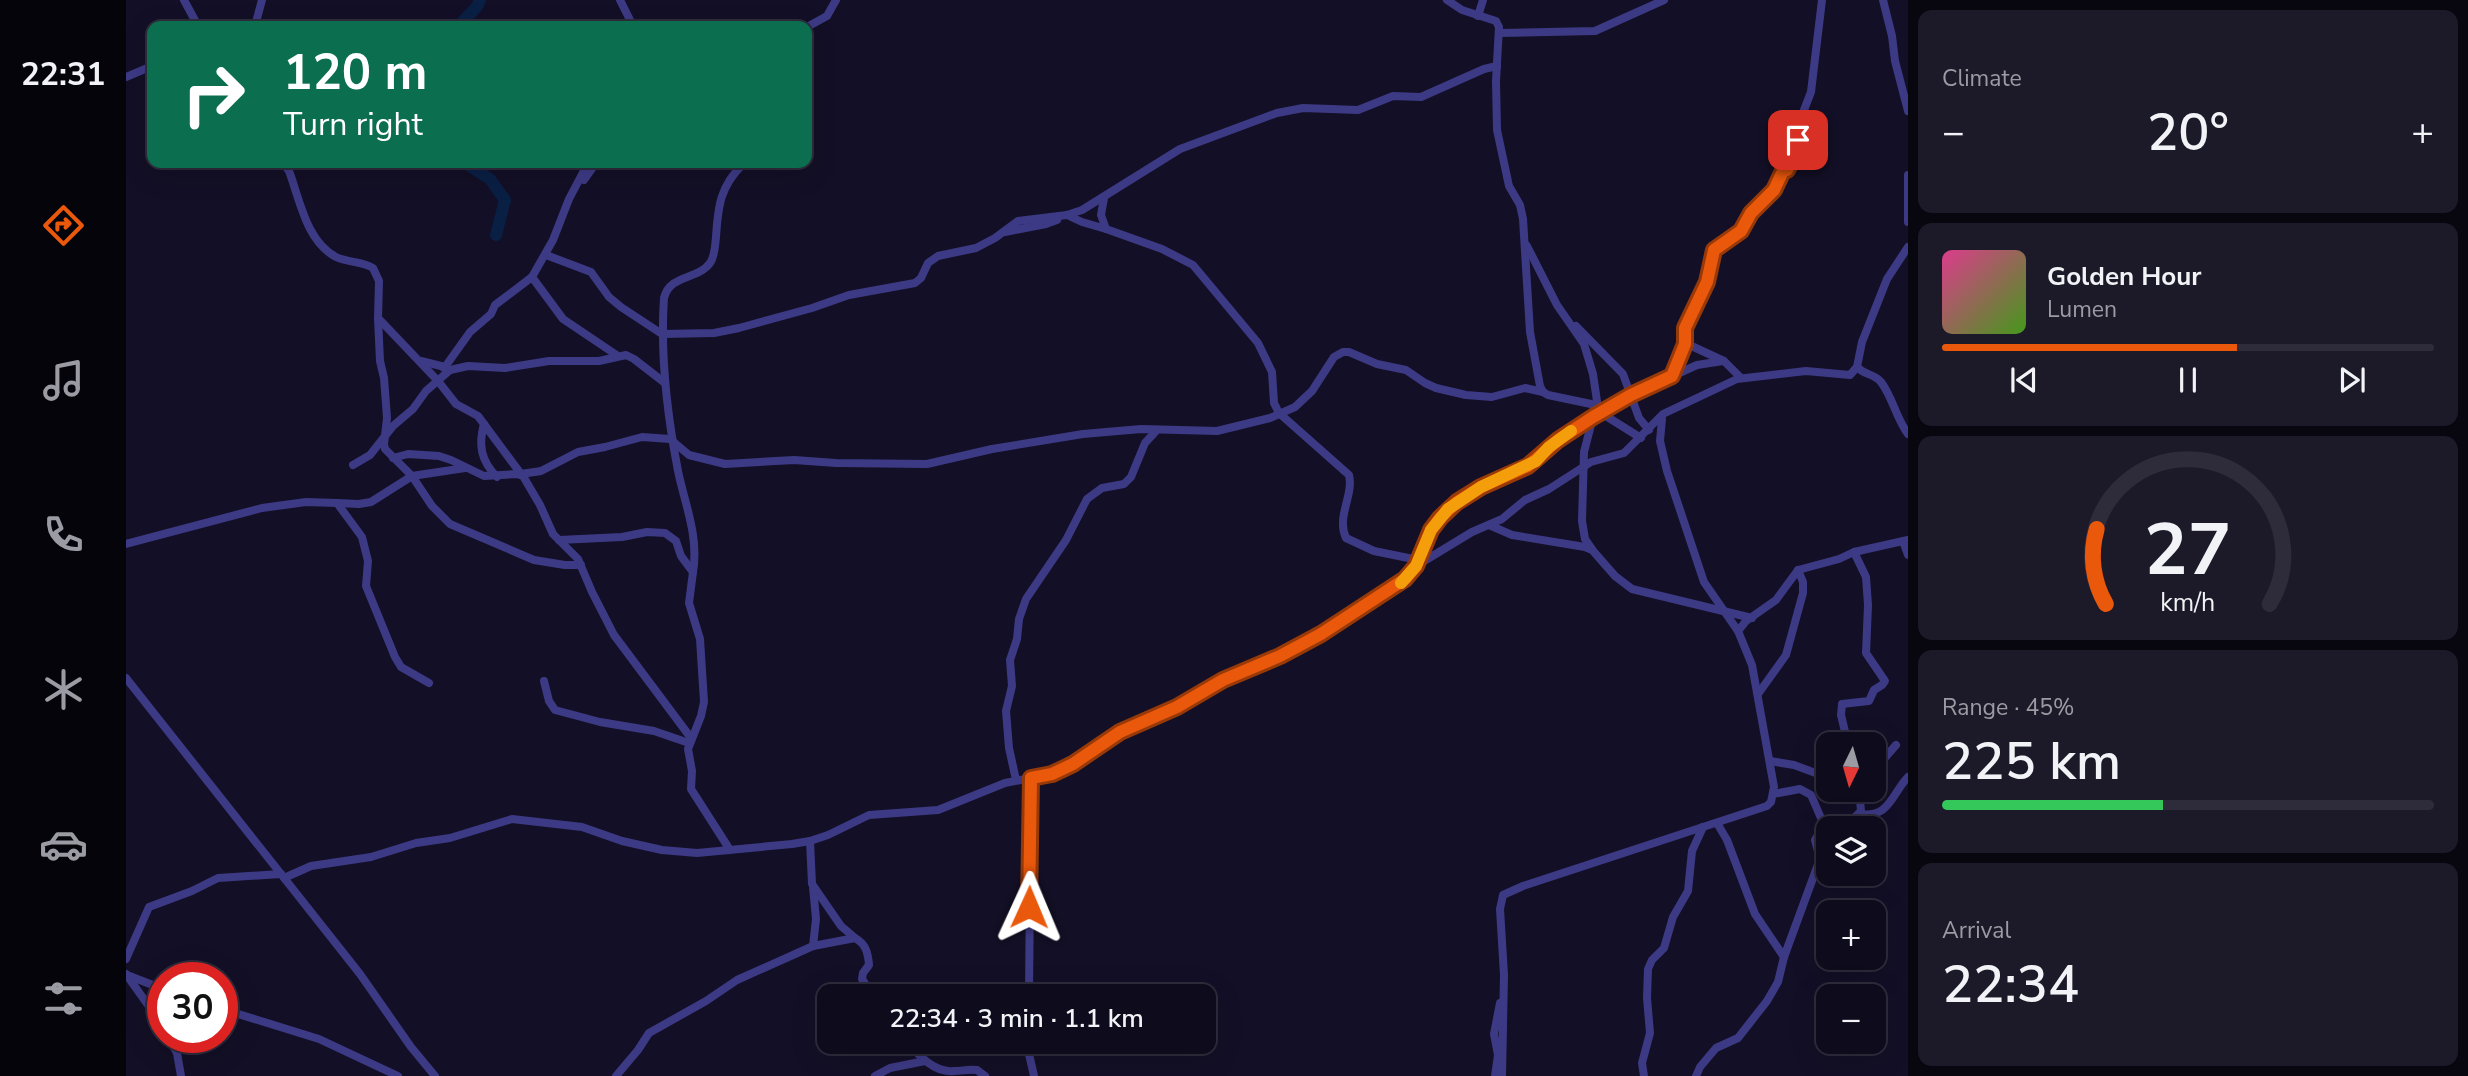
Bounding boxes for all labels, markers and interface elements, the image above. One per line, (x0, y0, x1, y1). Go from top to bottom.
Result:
text: 120 m (283, 39, 427, 106)
icon: right (168, 49, 259, 140)
text: 22:31 (21, 53, 105, 96)
text: Climate (1942, 63, 2022, 94)
text: 20° (2147, 97, 2229, 168)
text: Turn right (283, 103, 423, 146)
text: − (1942, 107, 1965, 158)
text: + (2411, 107, 2434, 158)
pin (1768, 110, 1828, 170)
icon: arrive (1779, 121, 1817, 159)
icon: directions (39, 201, 88, 250)
text: Golden Hour (2047, 259, 2202, 294)
text: Lumen (2047, 294, 2117, 325)
icon: music (39, 356, 88, 405)
icon: previous (2005, 361, 2043, 399)
icon: pause (2169, 361, 2207, 399)
icon: next (2333, 361, 2371, 399)
text: 27 (2144, 500, 2232, 600)
icon: phone (39, 510, 88, 559)
text: km/h (2160, 586, 2216, 620)
icon: climate (39, 665, 88, 714)
text: Range · 45% (1942, 692, 2074, 723)
text: 225 km (1942, 726, 2121, 797)
north arrow (1816, 732, 1886, 802)
map controls (1816, 732, 1886, 1054)
button: layers (1816, 816, 1886, 886)
icon: car (39, 820, 88, 869)
position arrow (992, 870, 1066, 944)
button: + (1816, 900, 1886, 970)
text: Arrival (1942, 915, 2011, 946)
text: 22:34 (1942, 949, 2079, 1020)
speed limit sign: 30 (147, 962, 238, 1053)
icon: filters (39, 974, 88, 1023)
button: − (1816, 984, 1886, 1054)
text: 22:34 · 3 min · 1.1 km (889, 1001, 1144, 1036)

